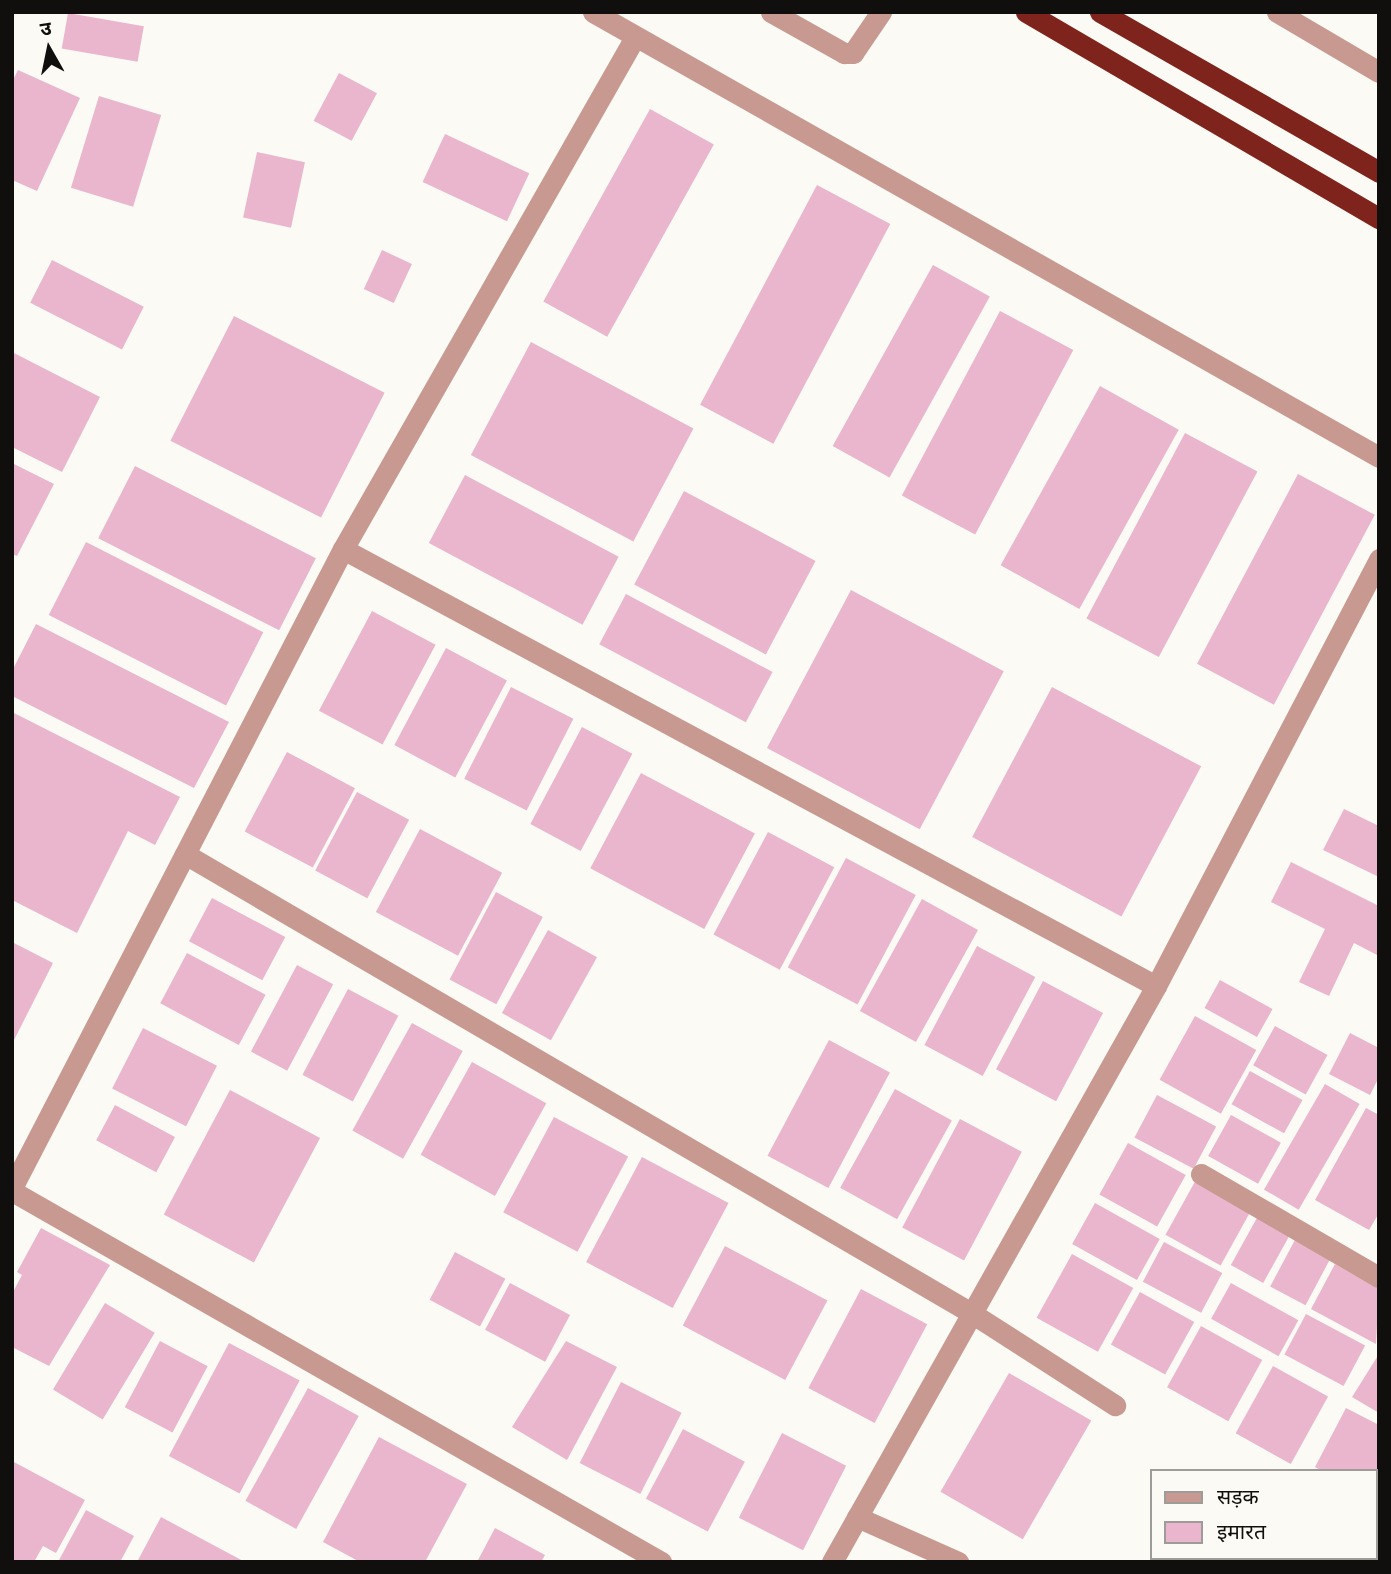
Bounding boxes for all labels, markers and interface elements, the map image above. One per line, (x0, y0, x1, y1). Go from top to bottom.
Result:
north arrow (14, 14, 84, 84)
text: उ (38, 16, 53, 40)
legend (1150, 1469, 1377, 1560)
text: सड़क (1217, 1483, 1259, 1508)
text: इमारत (1217, 1518, 1266, 1543)

